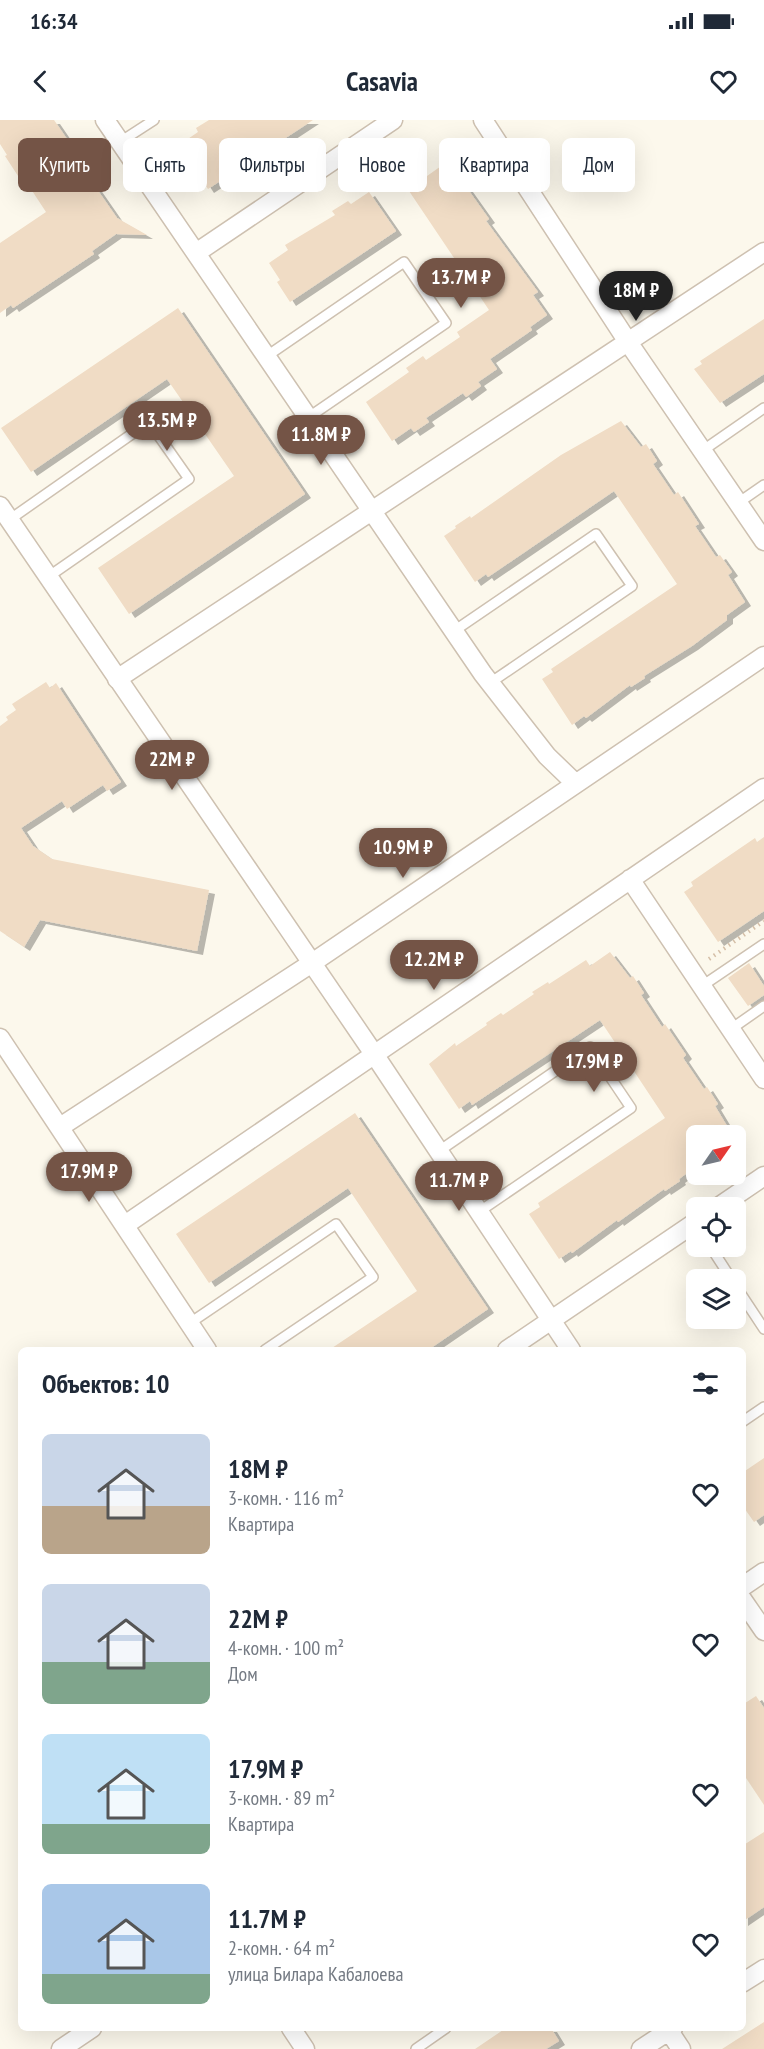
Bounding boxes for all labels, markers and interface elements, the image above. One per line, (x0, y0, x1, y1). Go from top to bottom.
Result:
text: 16:34 (30, 7, 78, 35)
text: Casavia (346, 64, 418, 98)
icon: back (24, 65, 57, 98)
icon: heart (707, 65, 740, 98)
chip: Купить (18, 138, 111, 192)
chip: Снять (123, 138, 207, 192)
chip: Фильтры (219, 138, 326, 192)
chip: Новое (338, 138, 427, 192)
chip: Квартира (439, 138, 550, 192)
chip: Дом (562, 138, 635, 192)
pin: 13.7M ₽ (406, 258, 516, 309)
text: 13.7M ₽ (431, 264, 491, 290)
pin: 18M ₽ (594, 271, 678, 322)
text: 18M ₽ (613, 277, 659, 303)
pin: 13.5M ₽ (112, 401, 222, 452)
text: 13.5M ₽ (137, 407, 197, 433)
pin: 11.8M ₽ (266, 415, 376, 466)
text: 11.8M ₽ (291, 421, 351, 447)
pin: 22M ₽ (130, 740, 214, 791)
text: 22M ₽ (149, 746, 195, 772)
pin: 10.9M ₽ (348, 828, 458, 879)
text: 10.9M ₽ (373, 834, 433, 860)
pin: 12.2M ₽ (379, 940, 489, 991)
text: 12.2M ₽ (404, 946, 464, 972)
pin: 17.9M ₽ (539, 1042, 649, 1093)
text: 17.9M ₽ (565, 1048, 623, 1074)
north arrow (686, 1125, 746, 1185)
map controls (686, 1125, 746, 1329)
pin: 17.9M ₽ (34, 1152, 144, 1203)
text: 17.9M ₽ (60, 1158, 118, 1184)
pin: 11.7M ₽ (404, 1161, 514, 1212)
text: 11.7M ₽ (429, 1167, 489, 1193)
button: locate (686, 1197, 746, 1257)
button: layers (686, 1269, 746, 1329)
text: Объектов: 10 (42, 1367, 169, 1400)
icon: filters (689, 1367, 722, 1400)
text: 18M ₽ (228, 1452, 288, 1485)
icon: home (90, 1458, 162, 1530)
icon: heart (689, 1478, 722, 1511)
text: 3-комн. · 116 m² (228, 1485, 344, 1511)
text: Квартира (228, 1511, 294, 1537)
text: 22M ₽ (228, 1602, 288, 1635)
icon: home (90, 1608, 162, 1680)
icon: heart (689, 1628, 722, 1661)
text: 4-комн. · 100 m² (228, 1635, 344, 1661)
text: Дом (228, 1661, 258, 1687)
text: 17.9M ₽ (228, 1752, 303, 1785)
icon: home (90, 1758, 162, 1830)
icon: heart (689, 1778, 722, 1811)
text: 3-комн. · 89 m² (228, 1785, 335, 1811)
text: Квартира (228, 1811, 294, 1837)
text: 11.7M ₽ (228, 1902, 306, 1935)
icon: home (90, 1908, 162, 1980)
icon: heart (689, 1928, 722, 1961)
text: 2-комн. · 64 m² (228, 1935, 335, 1961)
text: улица Билара Кабалоева (228, 1961, 404, 1987)

